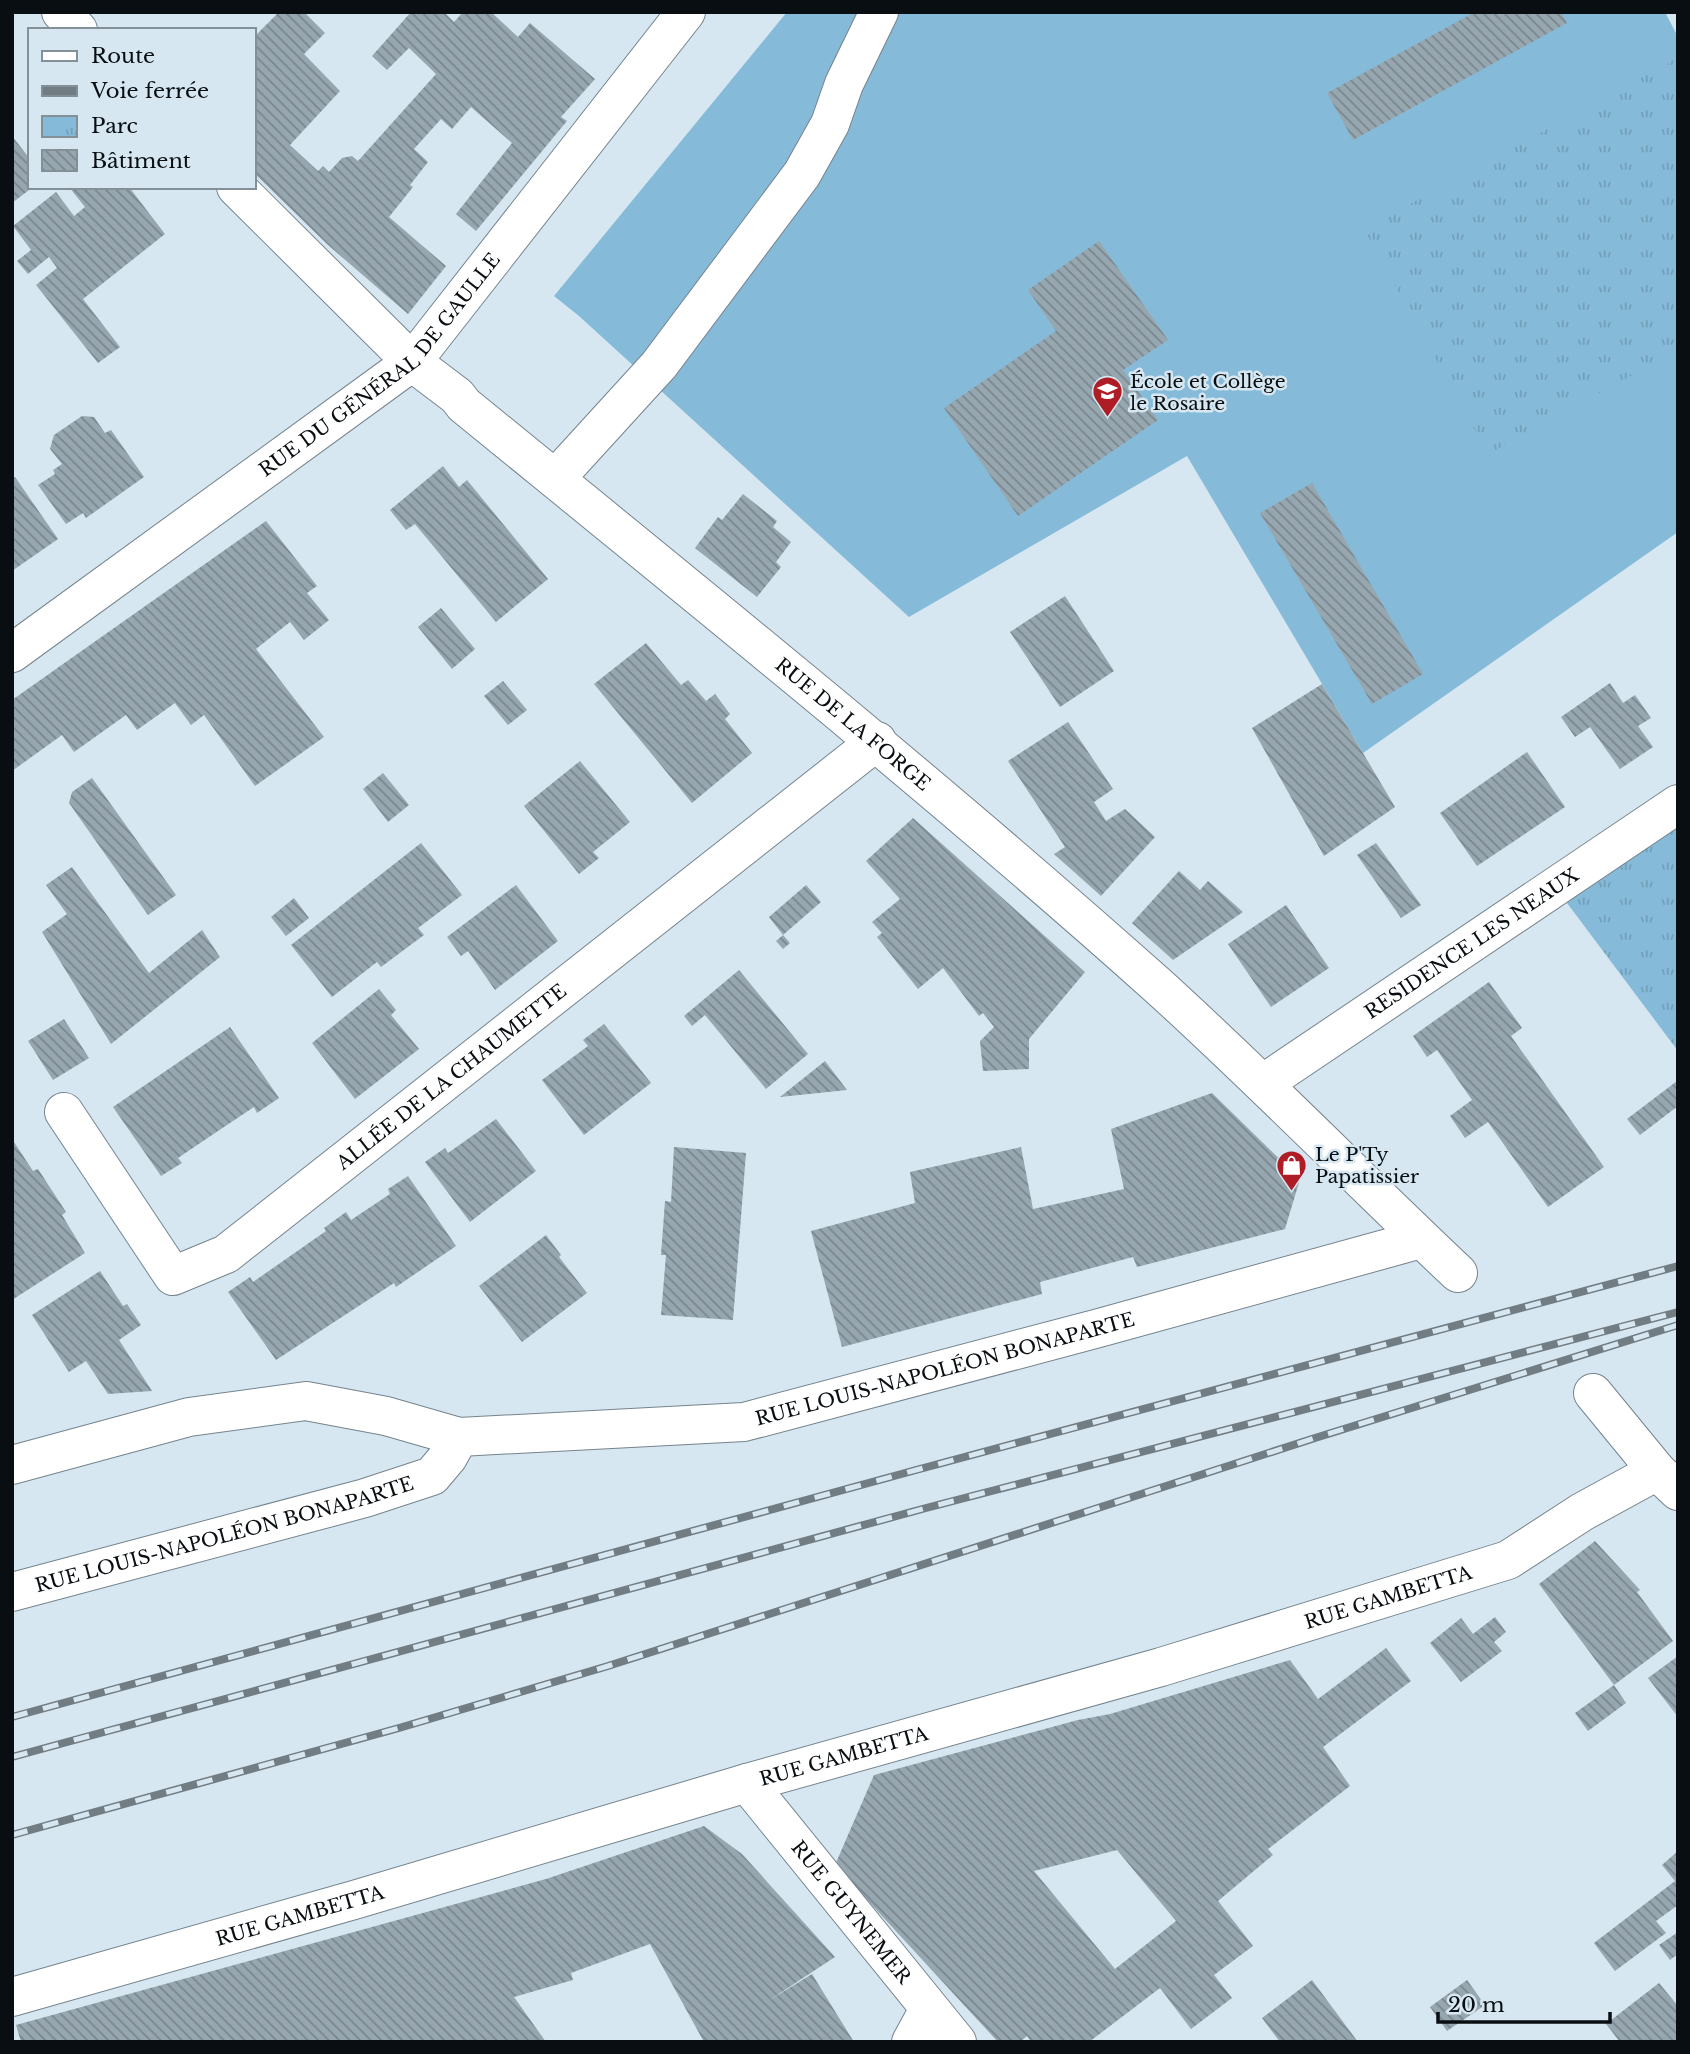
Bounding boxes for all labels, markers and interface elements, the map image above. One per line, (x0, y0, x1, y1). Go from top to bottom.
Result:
legend (28, 28, 256, 189)
text: Route (91, 43, 155, 69)
text: Voie ferrée (90, 78, 209, 104)
text: Parc (91, 113, 138, 139)
text: Bâtiment (91, 148, 191, 174)
street label: RUE DU GÉNÉRAL DE GAULLE (255, 249, 505, 482)
place label: École et Collège le Rosaire (1130, 370, 1286, 415)
school or university icon: École et Collège le Rosaire (1090, 375, 1124, 419)
street label: RUE DE LA FORGE (771, 653, 935, 795)
street label: RESIDENCE LES NEAUX (1360, 863, 1583, 1024)
street label: ALLÉE DE LA CHAUMETTE (331, 979, 571, 1175)
place label: Le P'Ty Papatissier (1315, 1143, 1419, 1188)
shop icon: Le P'Ty Papatissier (1275, 1148, 1309, 1192)
street label: RUE LOUIS-NAPOLÉON BONAPARTE (753, 1308, 1137, 1430)
street label: RUE LOUIS-NAPOLÉON BONAPARTE (33, 1472, 417, 1597)
street label: RUE GAMBETTA (1302, 1561, 1475, 1634)
street label: RUE GAMBETTA (757, 1722, 931, 1791)
street label: RUE GUYNEMER (786, 1836, 917, 1989)
street label: RUE GAMBETTA (213, 1881, 387, 1951)
scale bar (1438, 1980, 1610, 2024)
text: 20 m (1448, 1992, 1505, 2018)

